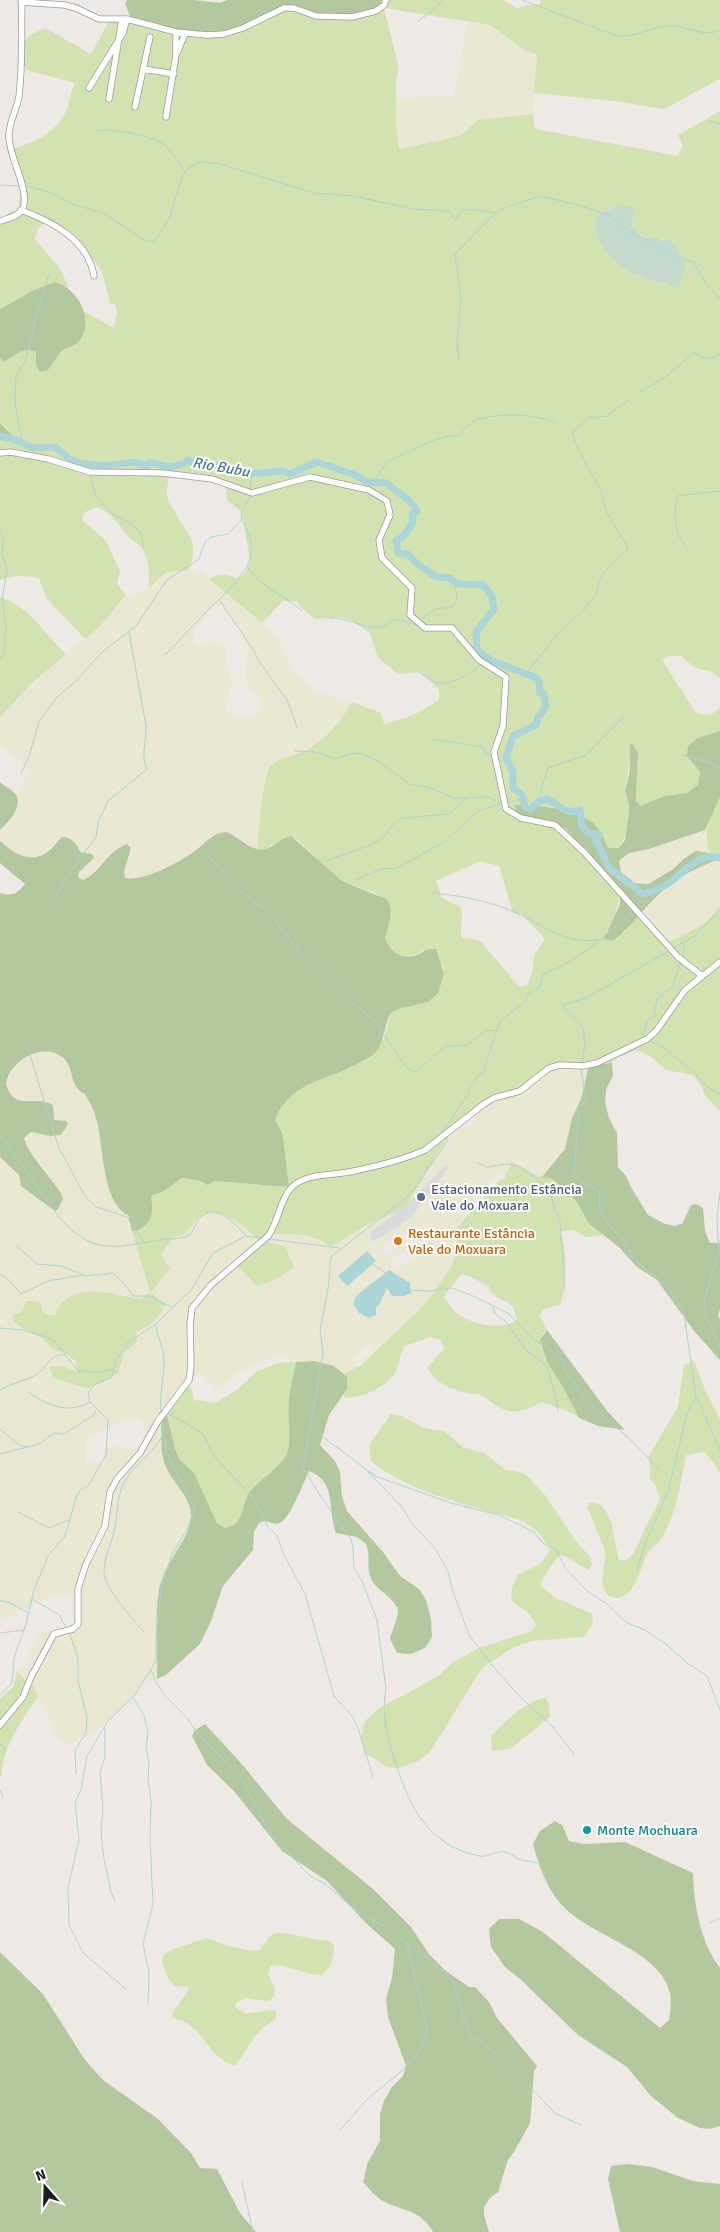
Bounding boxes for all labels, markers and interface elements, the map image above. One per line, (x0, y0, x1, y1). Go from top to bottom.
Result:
water label: Rio Bubu (191, 453, 252, 481)
place label: Estacionamento Estância Vale do Moxuara (431, 1181, 582, 1214)
marker: Estacionamento Estância Vale do Moxuara (415, 1191, 427, 1203)
place label: Restaurante Estância Vale do Moxuara (408, 1225, 535, 1258)
marker: Restaurante Estância Vale do Moxuara (392, 1235, 404, 1247)
place label: Monte Mochuara (597, 1822, 698, 1839)
marker: Monte Mochuara (581, 1824, 593, 1836)
north arrow (20, 2162, 70, 2212)
text: N (33, 2166, 48, 2185)

